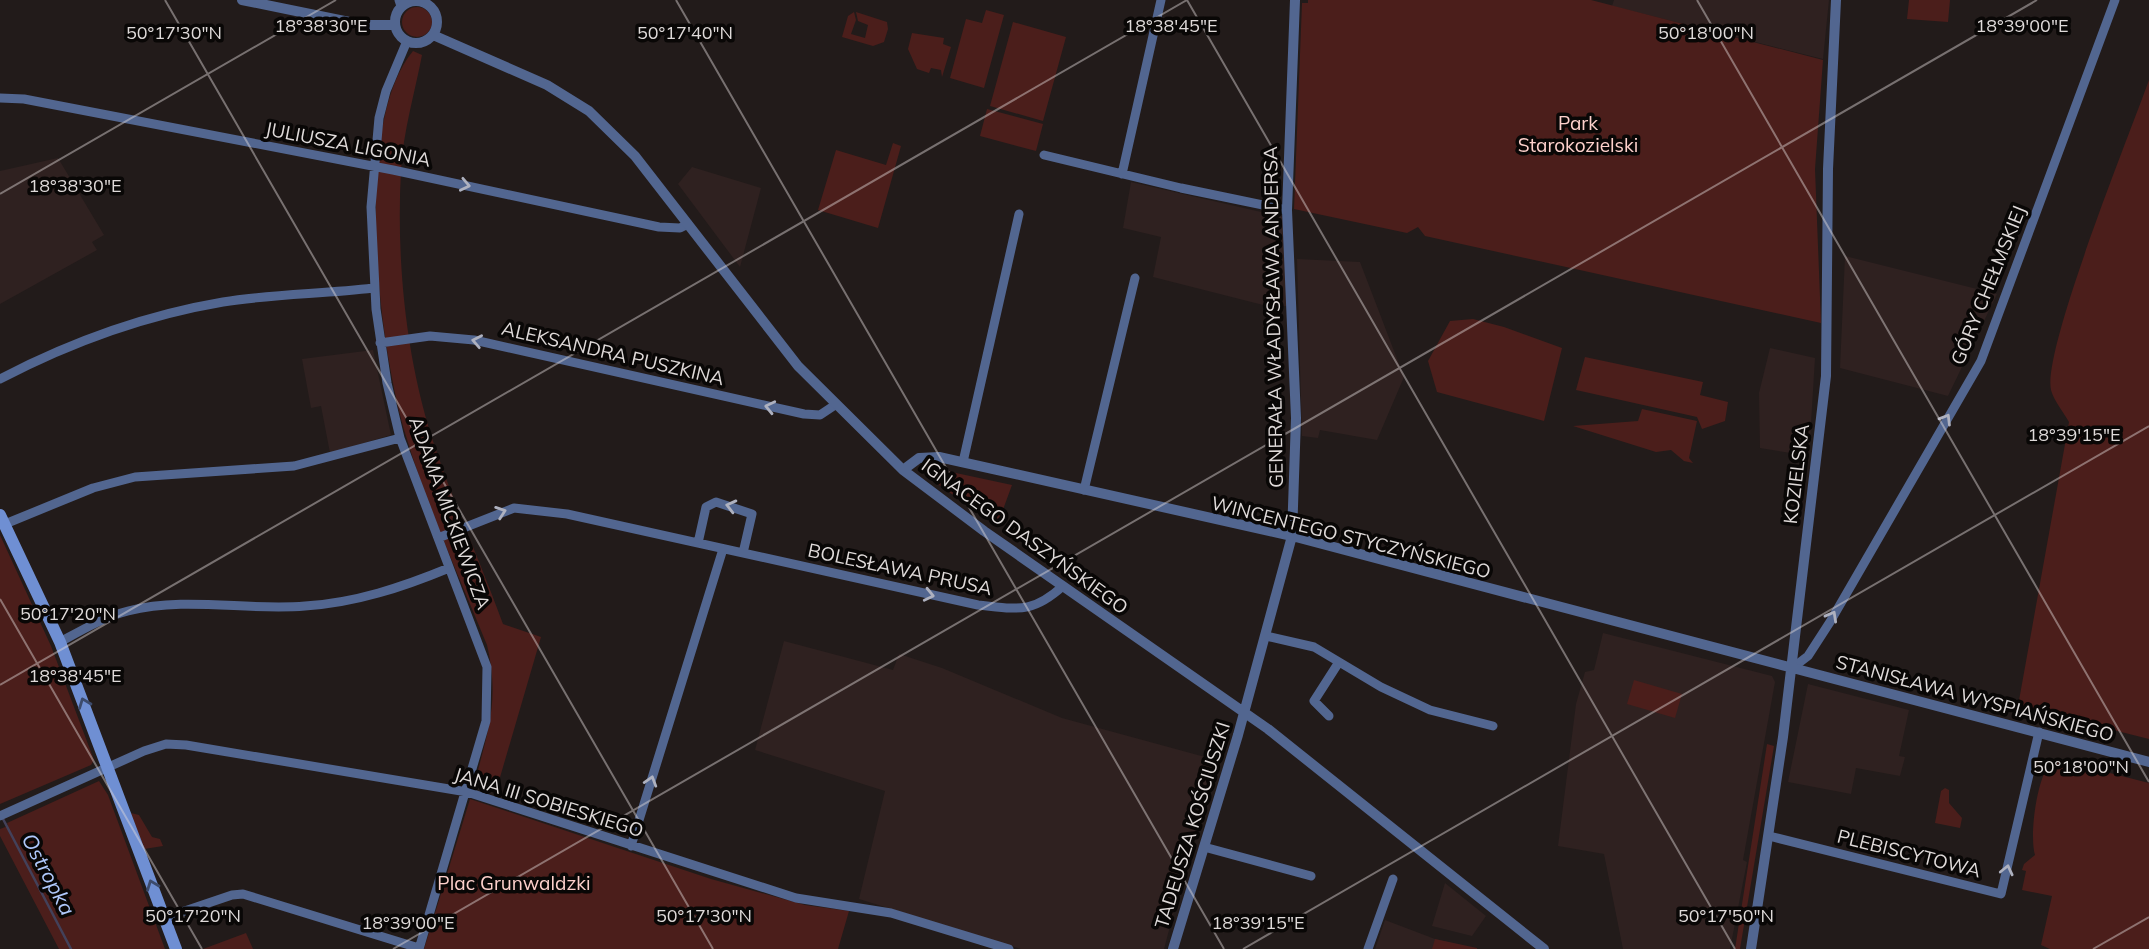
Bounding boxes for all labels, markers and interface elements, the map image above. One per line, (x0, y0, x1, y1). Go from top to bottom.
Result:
text: 18°38'30"E (274, 14, 368, 37)
text: 18°38'45"E (1124, 14, 1218, 37)
text: 18°39'00"E (1975, 14, 2069, 37)
text: 50°17'30"N (126, 21, 222, 44)
text: 50°17'40"N (637, 21, 733, 44)
text: 50°18'00"N (1658, 21, 1754, 44)
park label: Park Starokozielski (1518, 111, 1638, 157)
street label: JULIUSZA LIGONIA (263, 116, 433, 172)
street label: GENERAŁA WŁADYSŁAWA ANDERSA (1258, 146, 1288, 488)
text: 18°38'30"E (28, 174, 122, 197)
one-way arrow (459, 177, 471, 192)
street label: GÓRY CHEŁMSKIEJ (1945, 202, 2031, 368)
street label: ALEKSANDRA PUSZKINA (499, 316, 727, 390)
one-way arrow (471, 334, 483, 349)
one-way arrow (764, 401, 776, 415)
street label: ADAMA MICKIEWICZA (404, 413, 496, 613)
one-way arrow (1937, 414, 1950, 427)
street label: KOZIELSKA (1778, 423, 1814, 525)
text: 18°39'15"E (2027, 423, 2121, 446)
street label: IGNACEGO DASZYŃSKIEGO (917, 453, 1133, 619)
street label: WINCENTEGO STYCZYŃSKIEGO (1209, 491, 1493, 583)
one-way arrow (725, 500, 737, 514)
one-way arrow (494, 506, 507, 520)
street label: BOLESŁAWA PRUSA (806, 538, 994, 600)
one-way arrow (923, 586, 935, 601)
text: 50°17'20"N (20, 602, 116, 625)
one-way arrow (1824, 611, 1837, 624)
street label: STANISŁAWA WYSPIAŃSKIEGO (1834, 649, 2116, 747)
text: 18°38'45"E (28, 664, 122, 687)
one-way arrow (78, 697, 92, 709)
street label: TADEUSZA KOŚCIUSZKI (1149, 719, 1235, 931)
text: 50°18'00"N (2033, 755, 2129, 778)
street label: JANA III SOBIESKIEGO (451, 762, 647, 842)
one-way arrow (643, 775, 658, 787)
street label: PLEBISCYTOWA (1835, 824, 1983, 882)
water label: Ostropka (17, 828, 81, 920)
one-way arrow (1999, 864, 2013, 876)
park label: Plac Grunwaldzki (437, 871, 591, 895)
one-way arrow (146, 880, 160, 892)
text: 50°17'20"N (145, 904, 241, 927)
text: 50°17'30"N (656, 904, 752, 927)
text: 50°17'50"N (1678, 904, 1774, 927)
text: 18°39'00"E (361, 911, 455, 934)
text: 18°39'15"E (1211, 911, 1305, 934)

